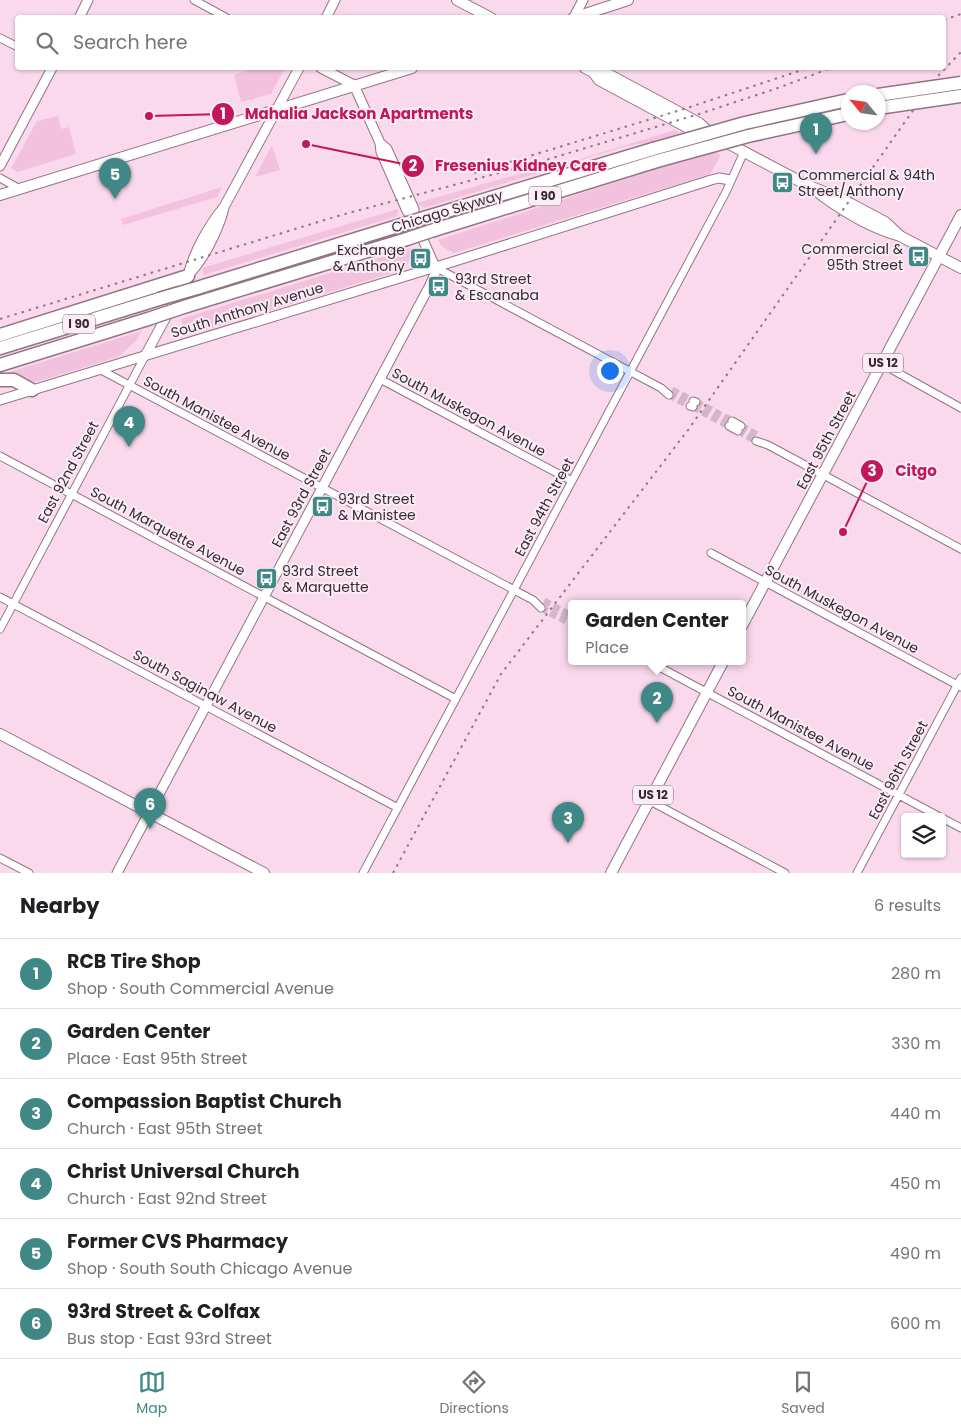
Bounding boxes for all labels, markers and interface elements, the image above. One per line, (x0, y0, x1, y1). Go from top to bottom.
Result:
search box (15, 15, 946, 70)
icon: search (33, 29, 61, 57)
text: Search here (73, 29, 187, 56)
north arrow (841, 85, 886, 130)
callout: Mahalia Jackson Apartments (210, 99, 484, 129)
text: 1 (220, 103, 226, 124)
text: Mahalia Jackson Apartments (245, 103, 473, 124)
pin: 1 (800, 113, 832, 154)
callout: Fresenius Kidney Care (400, 151, 617, 181)
text: 2 (409, 155, 418, 176)
text: Fresenius Kidney Care (435, 155, 607, 176)
pin: 5 (99, 158, 131, 199)
place label: Commercial & 94th Street/Anthony (798, 165, 935, 201)
bus stop icon: Commercial & 94th Street/Anthony (770, 171, 794, 195)
street label: Chicago Skyway (389, 185, 505, 237)
road number: I 90 (529, 187, 561, 206)
place label: Commercial & 95th Street (802, 239, 904, 275)
place label: Exchange & Anthony (333, 240, 405, 276)
bus stop icon: Commercial & 95th Street (907, 245, 931, 269)
bus stop icon: Exchange & Anthony (409, 246, 433, 270)
place label: 93rd Street & Escanaba (455, 269, 539, 305)
bus stop icon: 93rd Street & Escanaba (427, 275, 451, 299)
street label: South Anthony Avenue (168, 277, 326, 343)
road number: I 90 (63, 314, 95, 334)
road number: US 12 (863, 353, 903, 372)
your location (597, 358, 623, 384)
street label: South Muskegon Avenue (388, 363, 550, 461)
street label: South Manistee Avenue (140, 371, 294, 465)
street label: East 95th Street (792, 387, 860, 493)
pin: 4 (113, 406, 145, 447)
street label: East 92nd Street (33, 418, 103, 526)
street label: East 93rd Street (267, 445, 335, 551)
street label: East 94th Street (510, 454, 578, 560)
callout: Citgo (860, 456, 947, 486)
text: 3 (867, 460, 877, 481)
text: Citgo (895, 460, 937, 481)
street label: South Marquette Avenue (87, 482, 249, 581)
place label: 93rd Street & Manistee (338, 489, 416, 525)
bus stop icon: 93rd Street & Manistee (310, 495, 334, 519)
street label: South Muskegon Avenue (761, 560, 923, 658)
place label: 93rd Street & Marquette (282, 561, 369, 597)
bus stop icon: 93rd Street & Marquette (254, 567, 278, 591)
popup (568, 600, 746, 665)
text: Garden Center (585, 607, 729, 634)
text: Place (585, 636, 629, 659)
street label: South Saginaw Avenue (129, 644, 281, 738)
street label: South Manistee Avenue (724, 681, 878, 775)
pin: 2 (641, 682, 673, 723)
street label: East 96th Street (864, 717, 932, 823)
road number: US 12 (633, 786, 673, 804)
pin: 6 (134, 788, 166, 829)
pin: 3 (552, 802, 584, 843)
map controls (901, 813, 946, 858)
button: layers (901, 813, 946, 858)
text: Nearby (20, 891, 100, 920)
text: 6 results (874, 894, 941, 917)
text: RCB Tire Shop (67, 948, 201, 975)
text: 1 (33, 962, 39, 985)
text: 280 m (891, 962, 941, 985)
text: Shop · South Commercial Avenue (67, 977, 334, 1000)
text: Garden Center (67, 1018, 211, 1045)
text: 2 (31, 1032, 41, 1055)
text: 330 m (891, 1032, 941, 1055)
text: Place · East 95th Street (67, 1047, 247, 1070)
text: Compassion Baptist Church (67, 1088, 342, 1115)
text: 3 (31, 1102, 41, 1125)
text: 440 m (890, 1102, 941, 1125)
text: Church · East 95th Street (67, 1117, 262, 1140)
text: Christ Universal Church (67, 1158, 300, 1185)
text: 4 (31, 1172, 41, 1195)
text: 450 m (890, 1172, 941, 1195)
text: Church · East 92nd Street (67, 1187, 267, 1210)
text: Former CVS Pharmacy (67, 1228, 288, 1255)
text: 5 (31, 1242, 41, 1265)
text: 490 m (890, 1242, 941, 1265)
text: Shop · South South Chicago Avenue (67, 1257, 353, 1280)
text: 93rd Street & Colfax (67, 1298, 260, 1325)
text: 6 (31, 1312, 41, 1335)
text: 600 m (890, 1312, 941, 1335)
text: Bus stop · East 93rd Street (67, 1327, 272, 1350)
tab: Map (136, 1368, 167, 1419)
tab: Directions (439, 1368, 509, 1419)
tab: Saved (781, 1368, 825, 1419)

